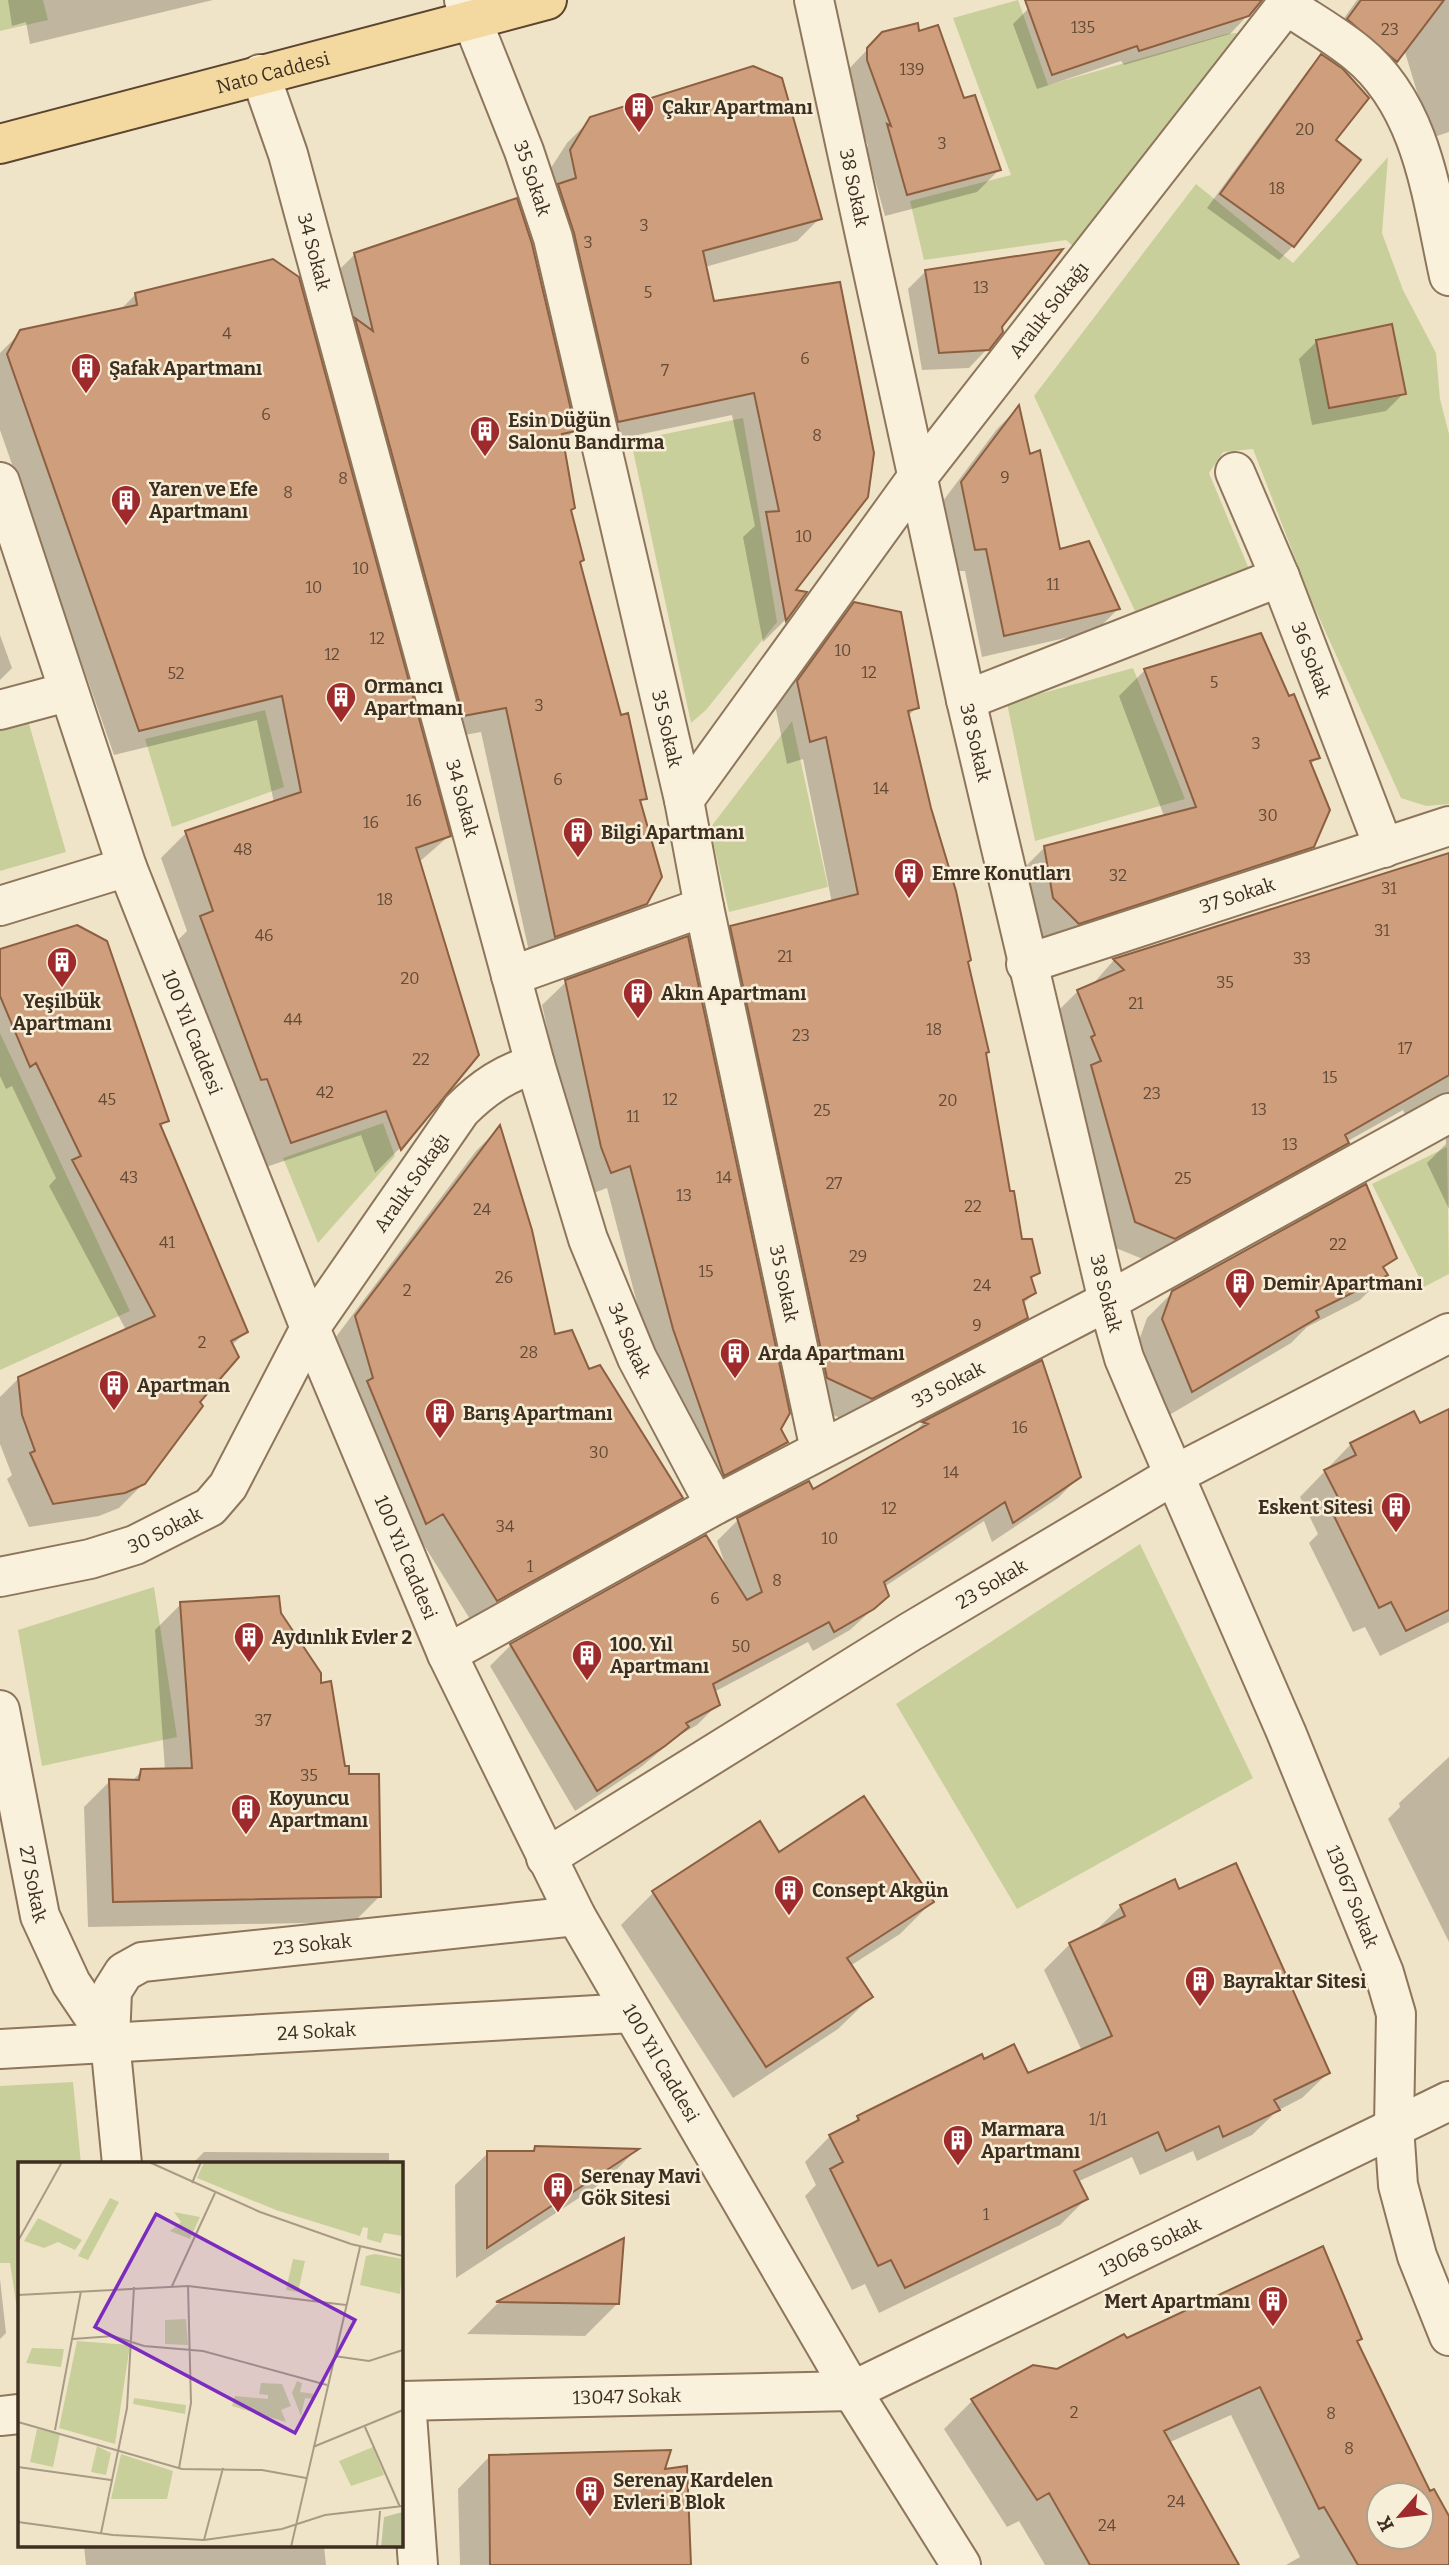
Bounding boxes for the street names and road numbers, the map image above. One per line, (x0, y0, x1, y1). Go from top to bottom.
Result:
street label: Nato Caddesi (213, 46, 332, 98)
street label: 35 Sokak (509, 137, 556, 219)
street label: 38 Sokak (835, 146, 874, 229)
street label: 34 Sokak (293, 210, 336, 293)
street label: Aralık Sokağı (1004, 257, 1093, 362)
street label: 36 Sokak (1287, 619, 1337, 701)
street label: 35 Sokak (647, 688, 688, 770)
street label: 38 Sokak (956, 701, 996, 784)
street label: 34 Sokak (441, 757, 484, 839)
street label: 37 Sokak (1197, 872, 1278, 918)
street label: 100 Yıl Caddesi (157, 966, 228, 1098)
street label: Aralık Sokağı (369, 1128, 454, 1236)
street label: 35 Sokak (765, 1243, 804, 1324)
street label: 38 Sokak (1086, 1252, 1128, 1335)
street label: 34 Sokak (604, 1299, 657, 1382)
street label: 33 Sokak (908, 1356, 988, 1412)
street label: 100 Yıl Caddesi (370, 1492, 443, 1623)
street label: 30 Sokak (125, 1502, 206, 1558)
street label: 23 Sokak (952, 1554, 1031, 1614)
street label: 13067 Sokak (1322, 1842, 1384, 1951)
street label: 27 Sokak (15, 1844, 53, 1926)
street label: 23 Sokak (272, 1928, 353, 1960)
street label: 100 Yıl Caddesi (618, 2000, 705, 2126)
street label: 24 Sokak (276, 2017, 357, 2045)
street label: 13068 Sokak (1095, 2212, 1205, 2281)
street label: 13047 Sokak (572, 2383, 682, 2409)

